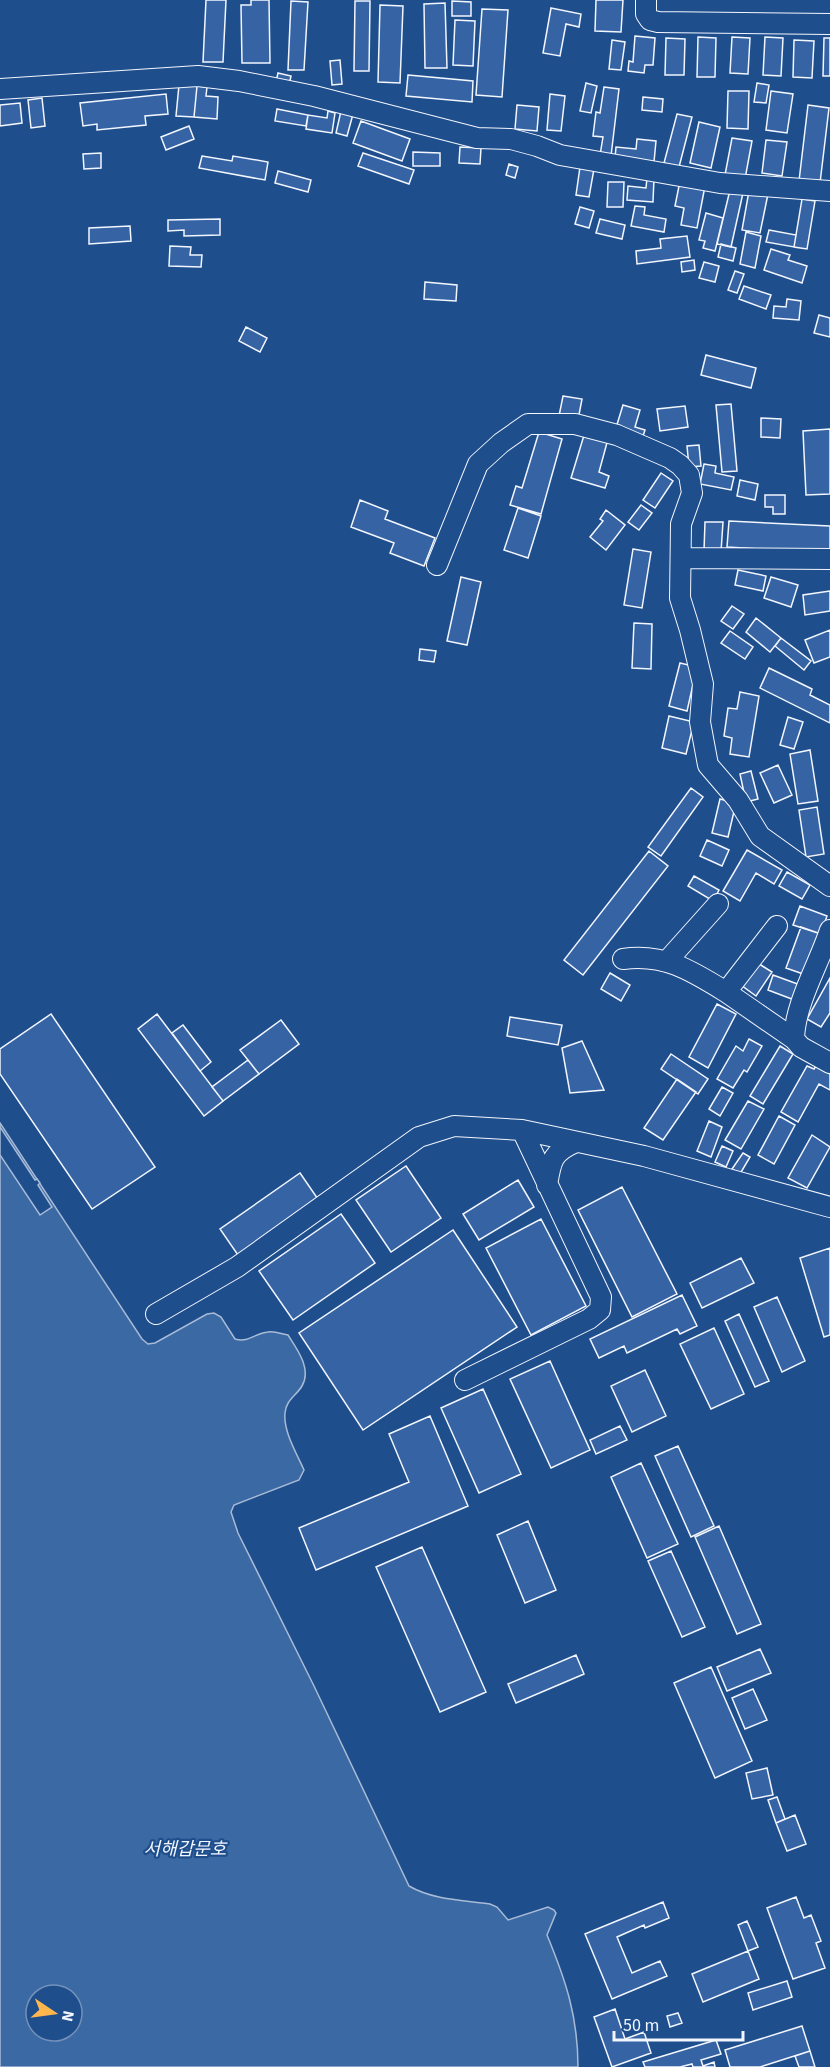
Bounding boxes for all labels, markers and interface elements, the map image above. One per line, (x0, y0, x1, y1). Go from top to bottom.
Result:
water label: 서해갑문호 (144, 1837, 228, 1862)
north arrow (24, 1983, 84, 2043)
scale bar (614, 2004, 743, 2042)
text: N (56, 2008, 80, 2024)
text: 50 m (623, 2013, 659, 2038)

